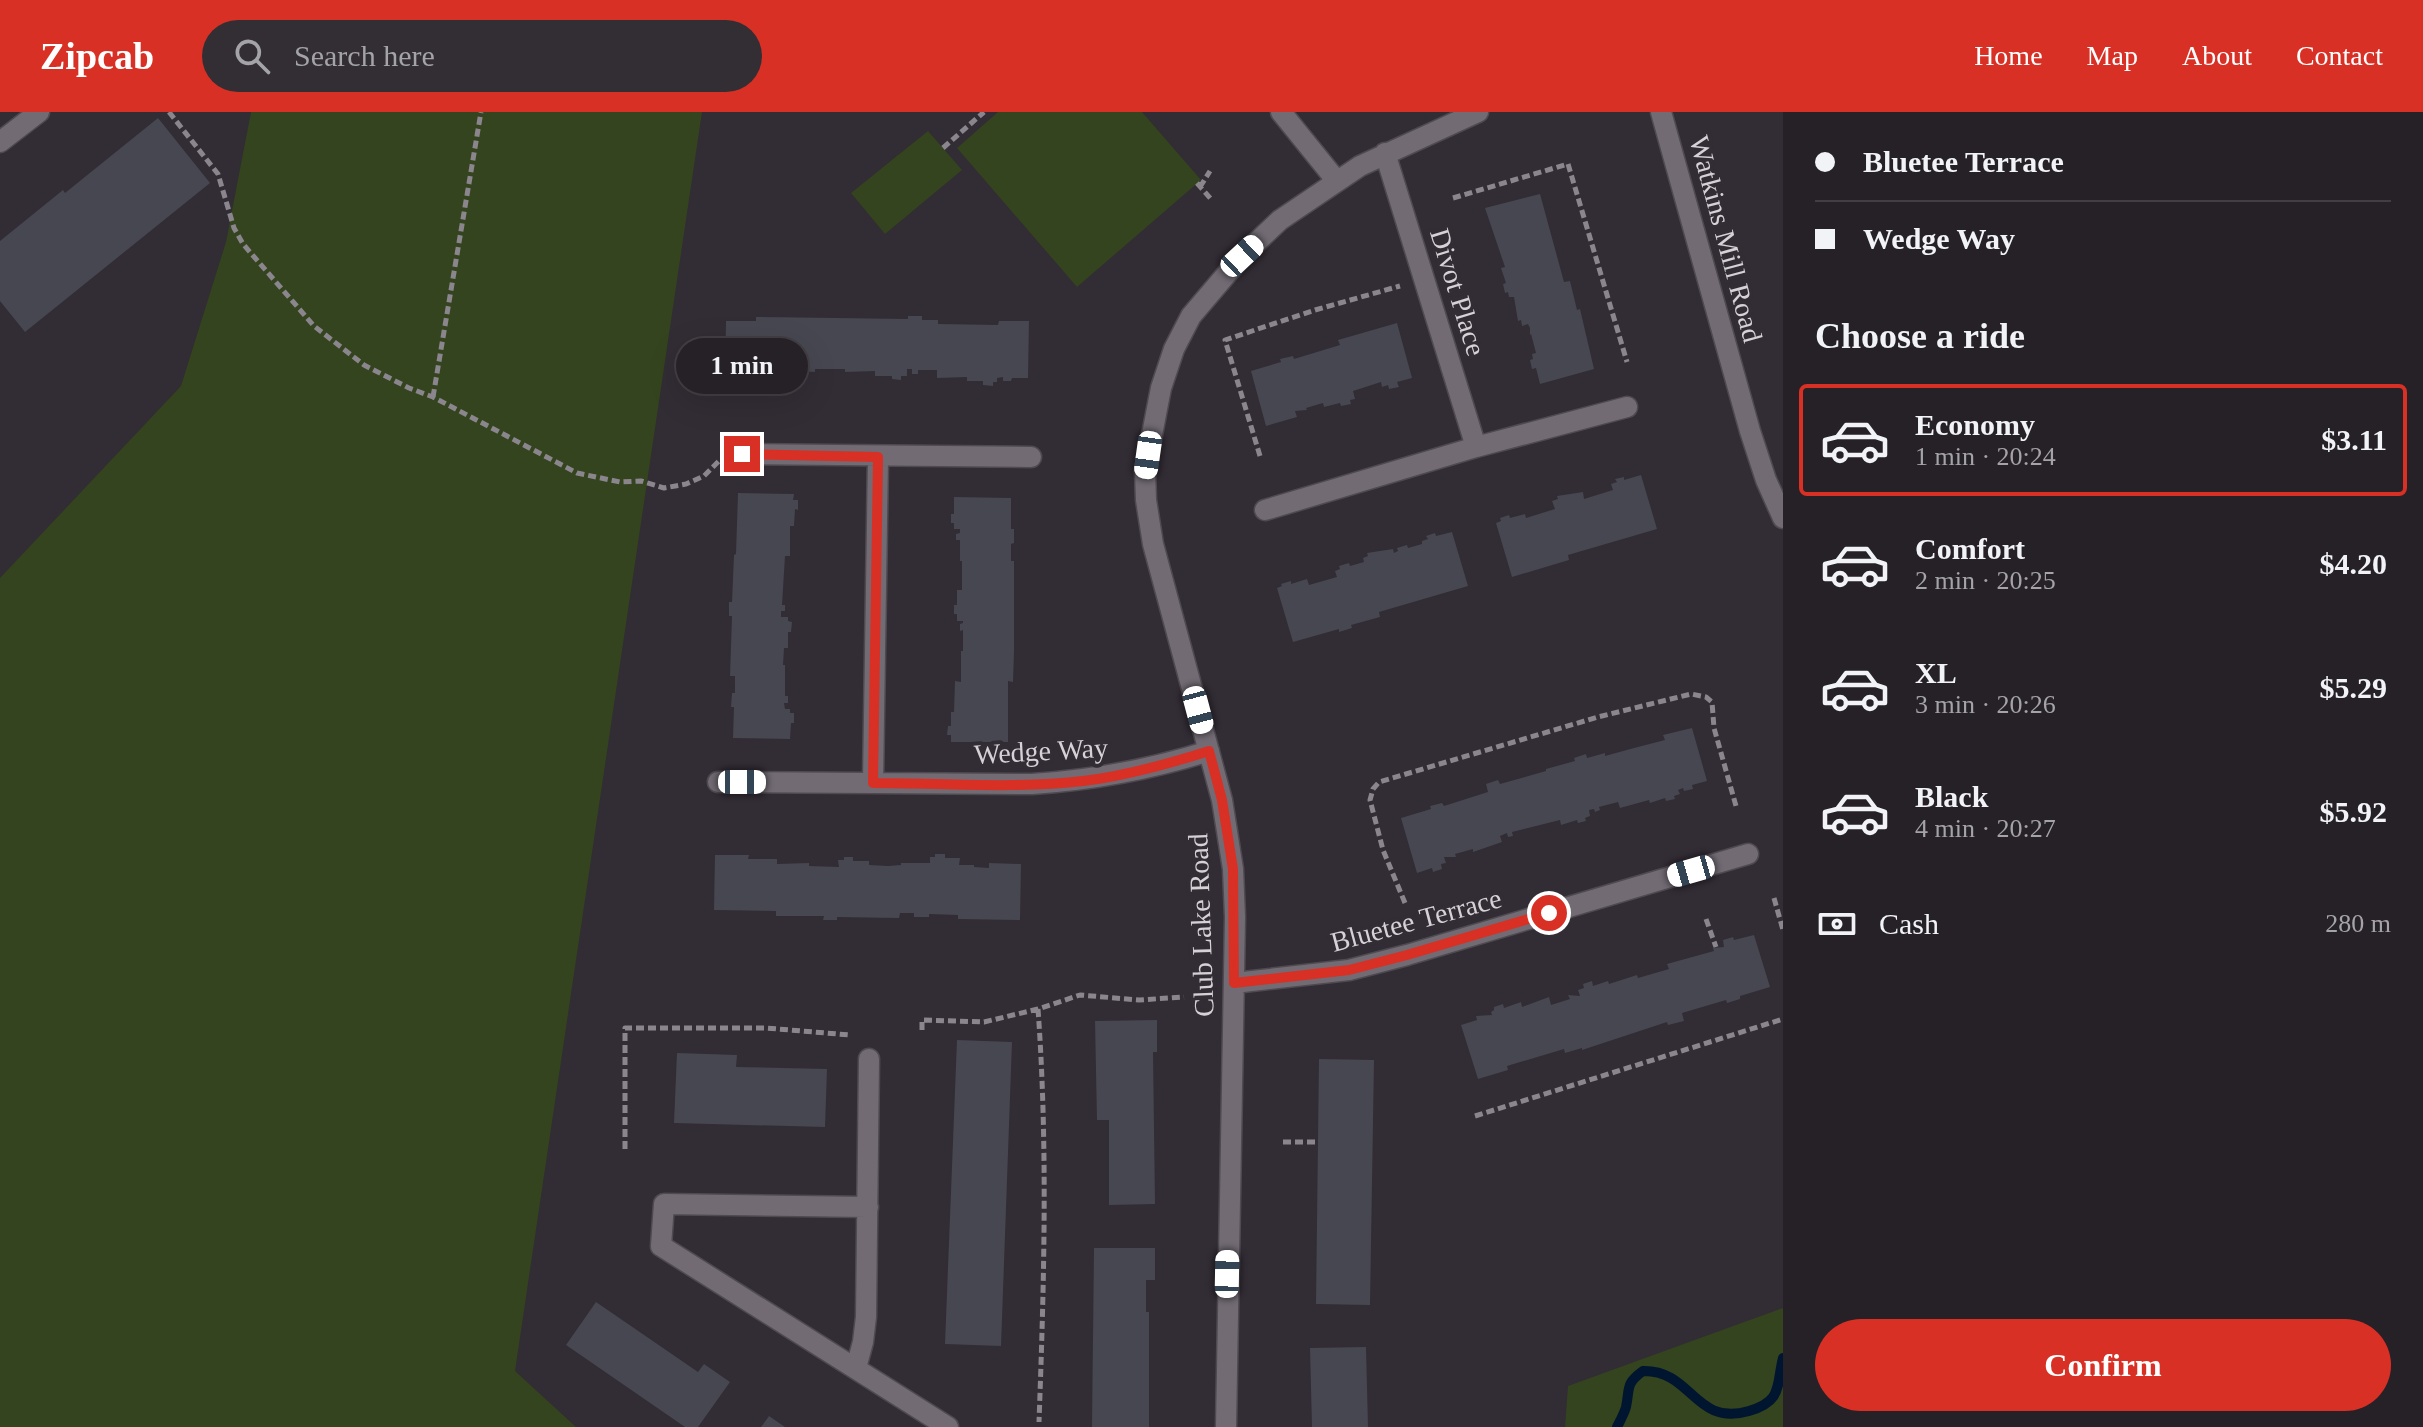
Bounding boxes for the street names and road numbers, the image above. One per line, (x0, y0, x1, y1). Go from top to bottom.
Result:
street label: Watkins Mill Road (1684, 132, 1768, 346)
street label: Divot Place (1424, 225, 1492, 359)
street label: Wedge Way (973, 732, 1109, 770)
street label: Club Lake Road (1182, 833, 1220, 1017)
street label: Bluetee Terrace (1327, 882, 1505, 958)

